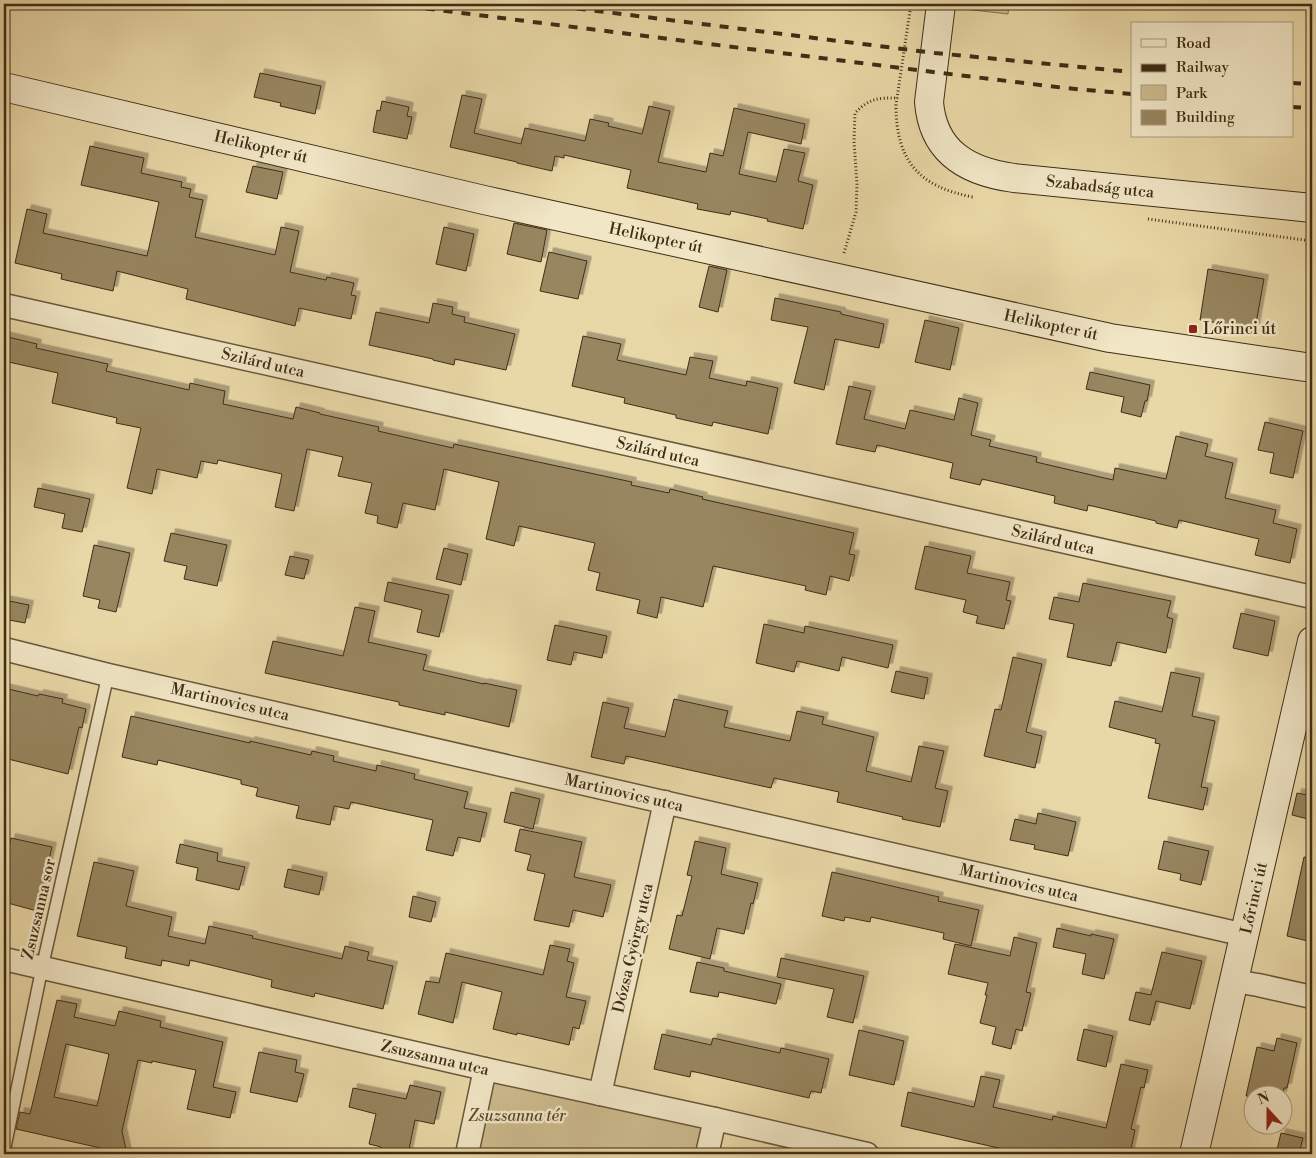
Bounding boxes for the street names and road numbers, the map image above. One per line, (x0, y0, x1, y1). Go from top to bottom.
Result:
street label: Helikopter út (212, 126, 310, 168)
street label: Szabadság utca (1045, 171, 1156, 203)
street label: Helikopter út (607, 218, 705, 258)
street label: Helikopter út (1002, 305, 1100, 345)
street label: Szilárd utca (219, 344, 307, 382)
street label: Szilárd utca (614, 433, 702, 471)
street label: Szilárd utca (1009, 521, 1097, 559)
street label: Martinovics utca (169, 679, 292, 726)
street label: Martinovics utca (563, 770, 686, 817)
street label: Zsuzsanna sor (18, 857, 60, 961)
street label: Martinovics utca (958, 860, 1081, 907)
street label: Lőrinci út (1236, 860, 1272, 936)
street label: Dózsa György utca (608, 880, 658, 1015)
street label: Zsuzsanna utca (379, 1036, 492, 1080)

